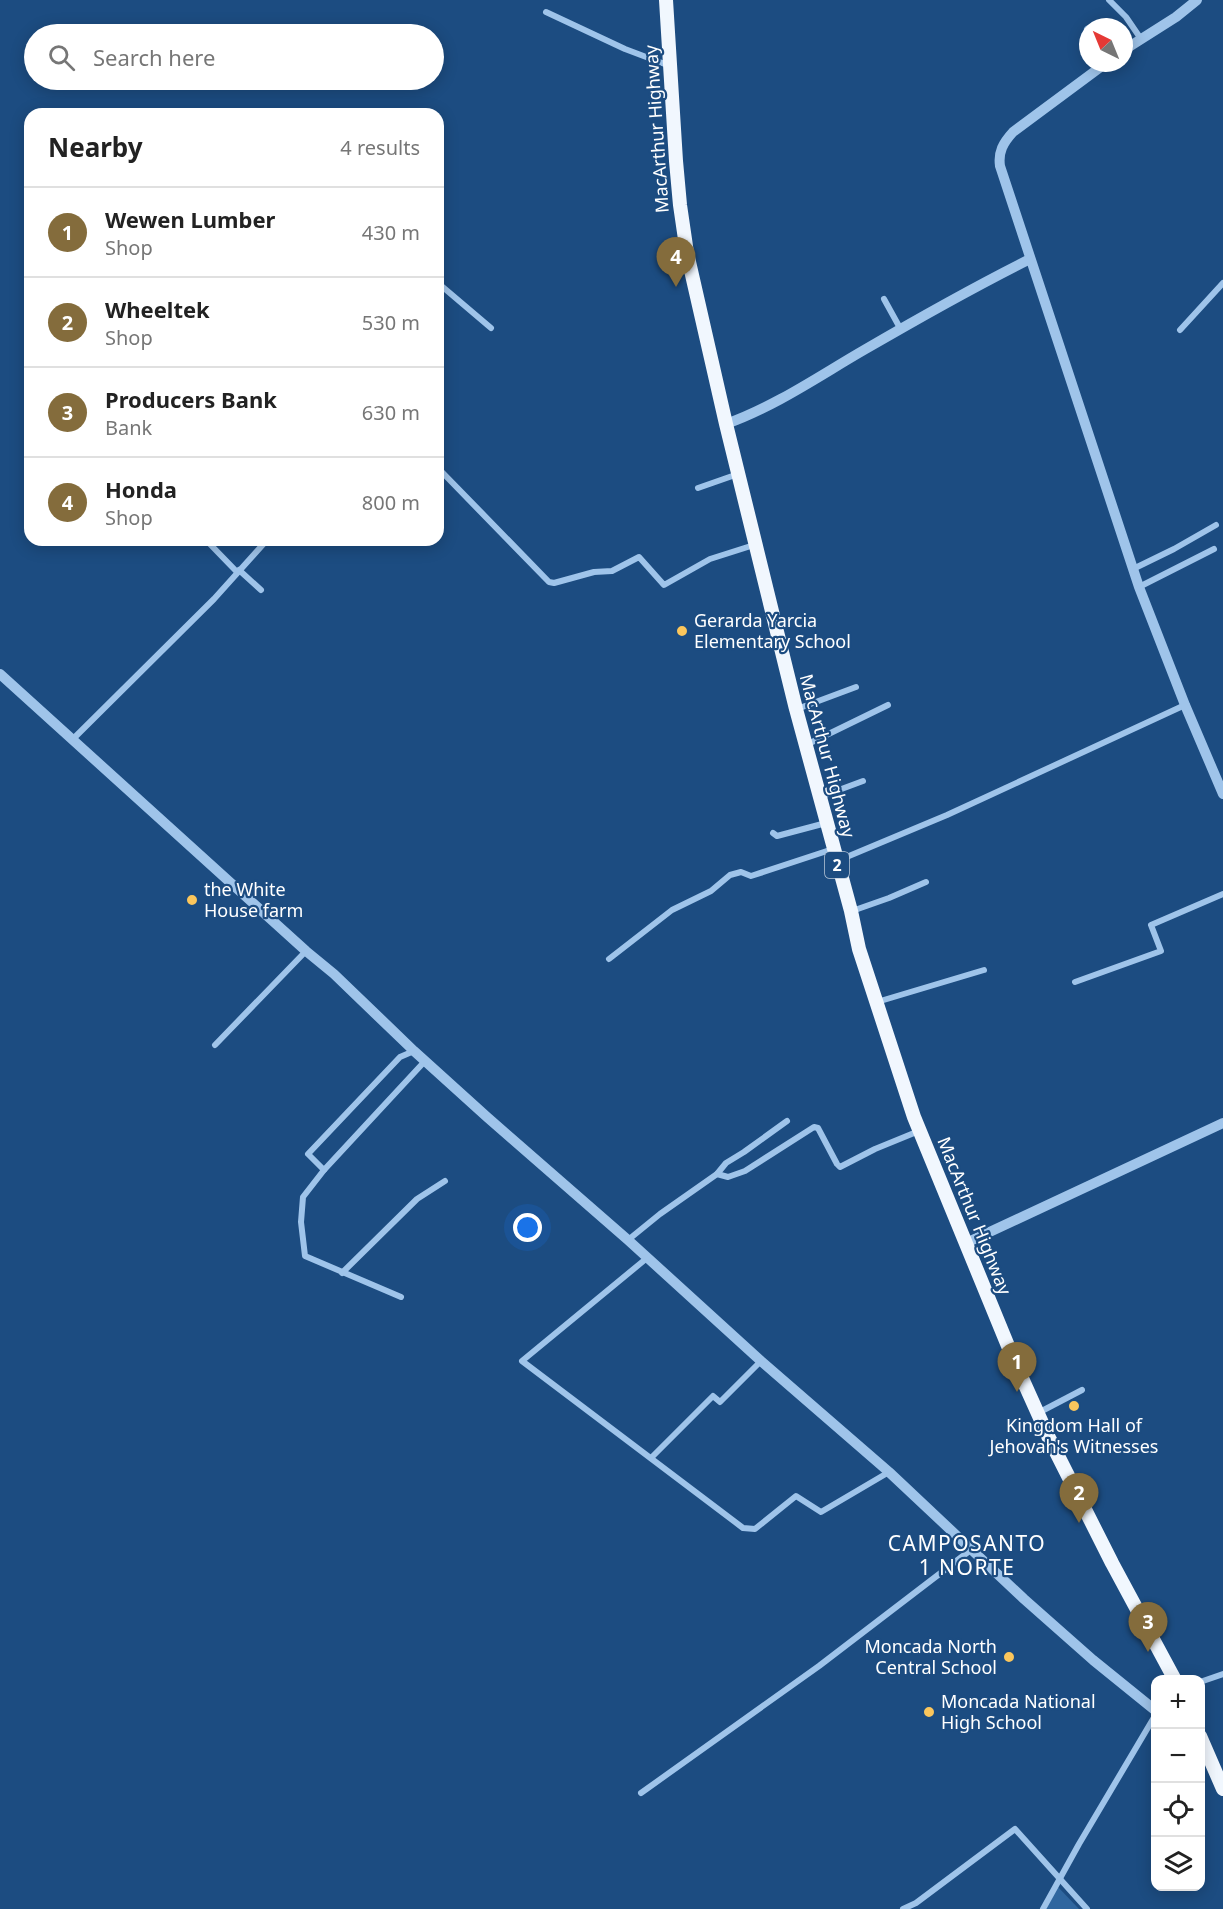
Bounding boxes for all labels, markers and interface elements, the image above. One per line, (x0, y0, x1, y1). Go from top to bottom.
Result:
north arrow (1079, 18, 1133, 72)
search box (24, 24, 444, 90)
icon: search (45, 41, 78, 74)
text: Search here (93, 42, 215, 72)
street label: MacArthur Highway (638, 43, 674, 214)
text: Nearby (48, 129, 143, 165)
text: 4 results (340, 134, 420, 161)
text: Wewen Lumber (105, 204, 275, 234)
text: 1 (62, 219, 73, 246)
text: 430 m (362, 219, 420, 246)
text: Shop (105, 234, 153, 261)
pin: 4 (656, 238, 696, 287)
text: Wheeltek (105, 294, 210, 324)
text: 2 (62, 309, 73, 336)
text: 530 m (362, 309, 420, 336)
text: Shop (105, 324, 153, 351)
text: Producers Bank (105, 384, 277, 414)
text: 3 (62, 399, 73, 426)
text: 630 m (362, 399, 420, 426)
text: Bank (105, 414, 152, 441)
text: Honda (105, 474, 177, 504)
text: 4 (62, 489, 73, 516)
text: 800 m (362, 489, 420, 516)
text: Shop (105, 504, 153, 531)
place label: Gerarda Yarcia Elementary School (694, 608, 851, 653)
marker: Gerarda Yarcia Elementary School (675, 624, 689, 638)
street label: MacArthur Highway (795, 671, 862, 841)
road number: 2 (825, 852, 849, 878)
place label: the White House farm (204, 877, 303, 922)
marker: the White House farm (185, 893, 199, 907)
street label: MacArthur Highway (932, 1133, 1018, 1299)
your location (513, 1213, 542, 1242)
pin: 1 (998, 1342, 1036, 1392)
marker: Kingdom Hall of Jehovah's Witnesses (1067, 1399, 1081, 1413)
place label: Kingdom Hall of Jehovah's Witnesses (988, 1413, 1158, 1458)
pin: 2 (1060, 1474, 1098, 1523)
district label: CAMPOSANTO 1 NORTE (888, 1529, 1046, 1581)
pin: 3 (1128, 1602, 1168, 1652)
place label: Moncada North Central School (864, 1634, 997, 1679)
marker: Moncada North Central School (1002, 1650, 1016, 1664)
map controls (1151, 1675, 1205, 1891)
button: + (1151, 1675, 1205, 1729)
place label: Moncada National High School (941, 1689, 1096, 1734)
marker: Moncada National High School (922, 1705, 936, 1719)
button: − (1151, 1729, 1205, 1783)
button: locate (1151, 1783, 1205, 1837)
button: layers (1151, 1837, 1205, 1891)

